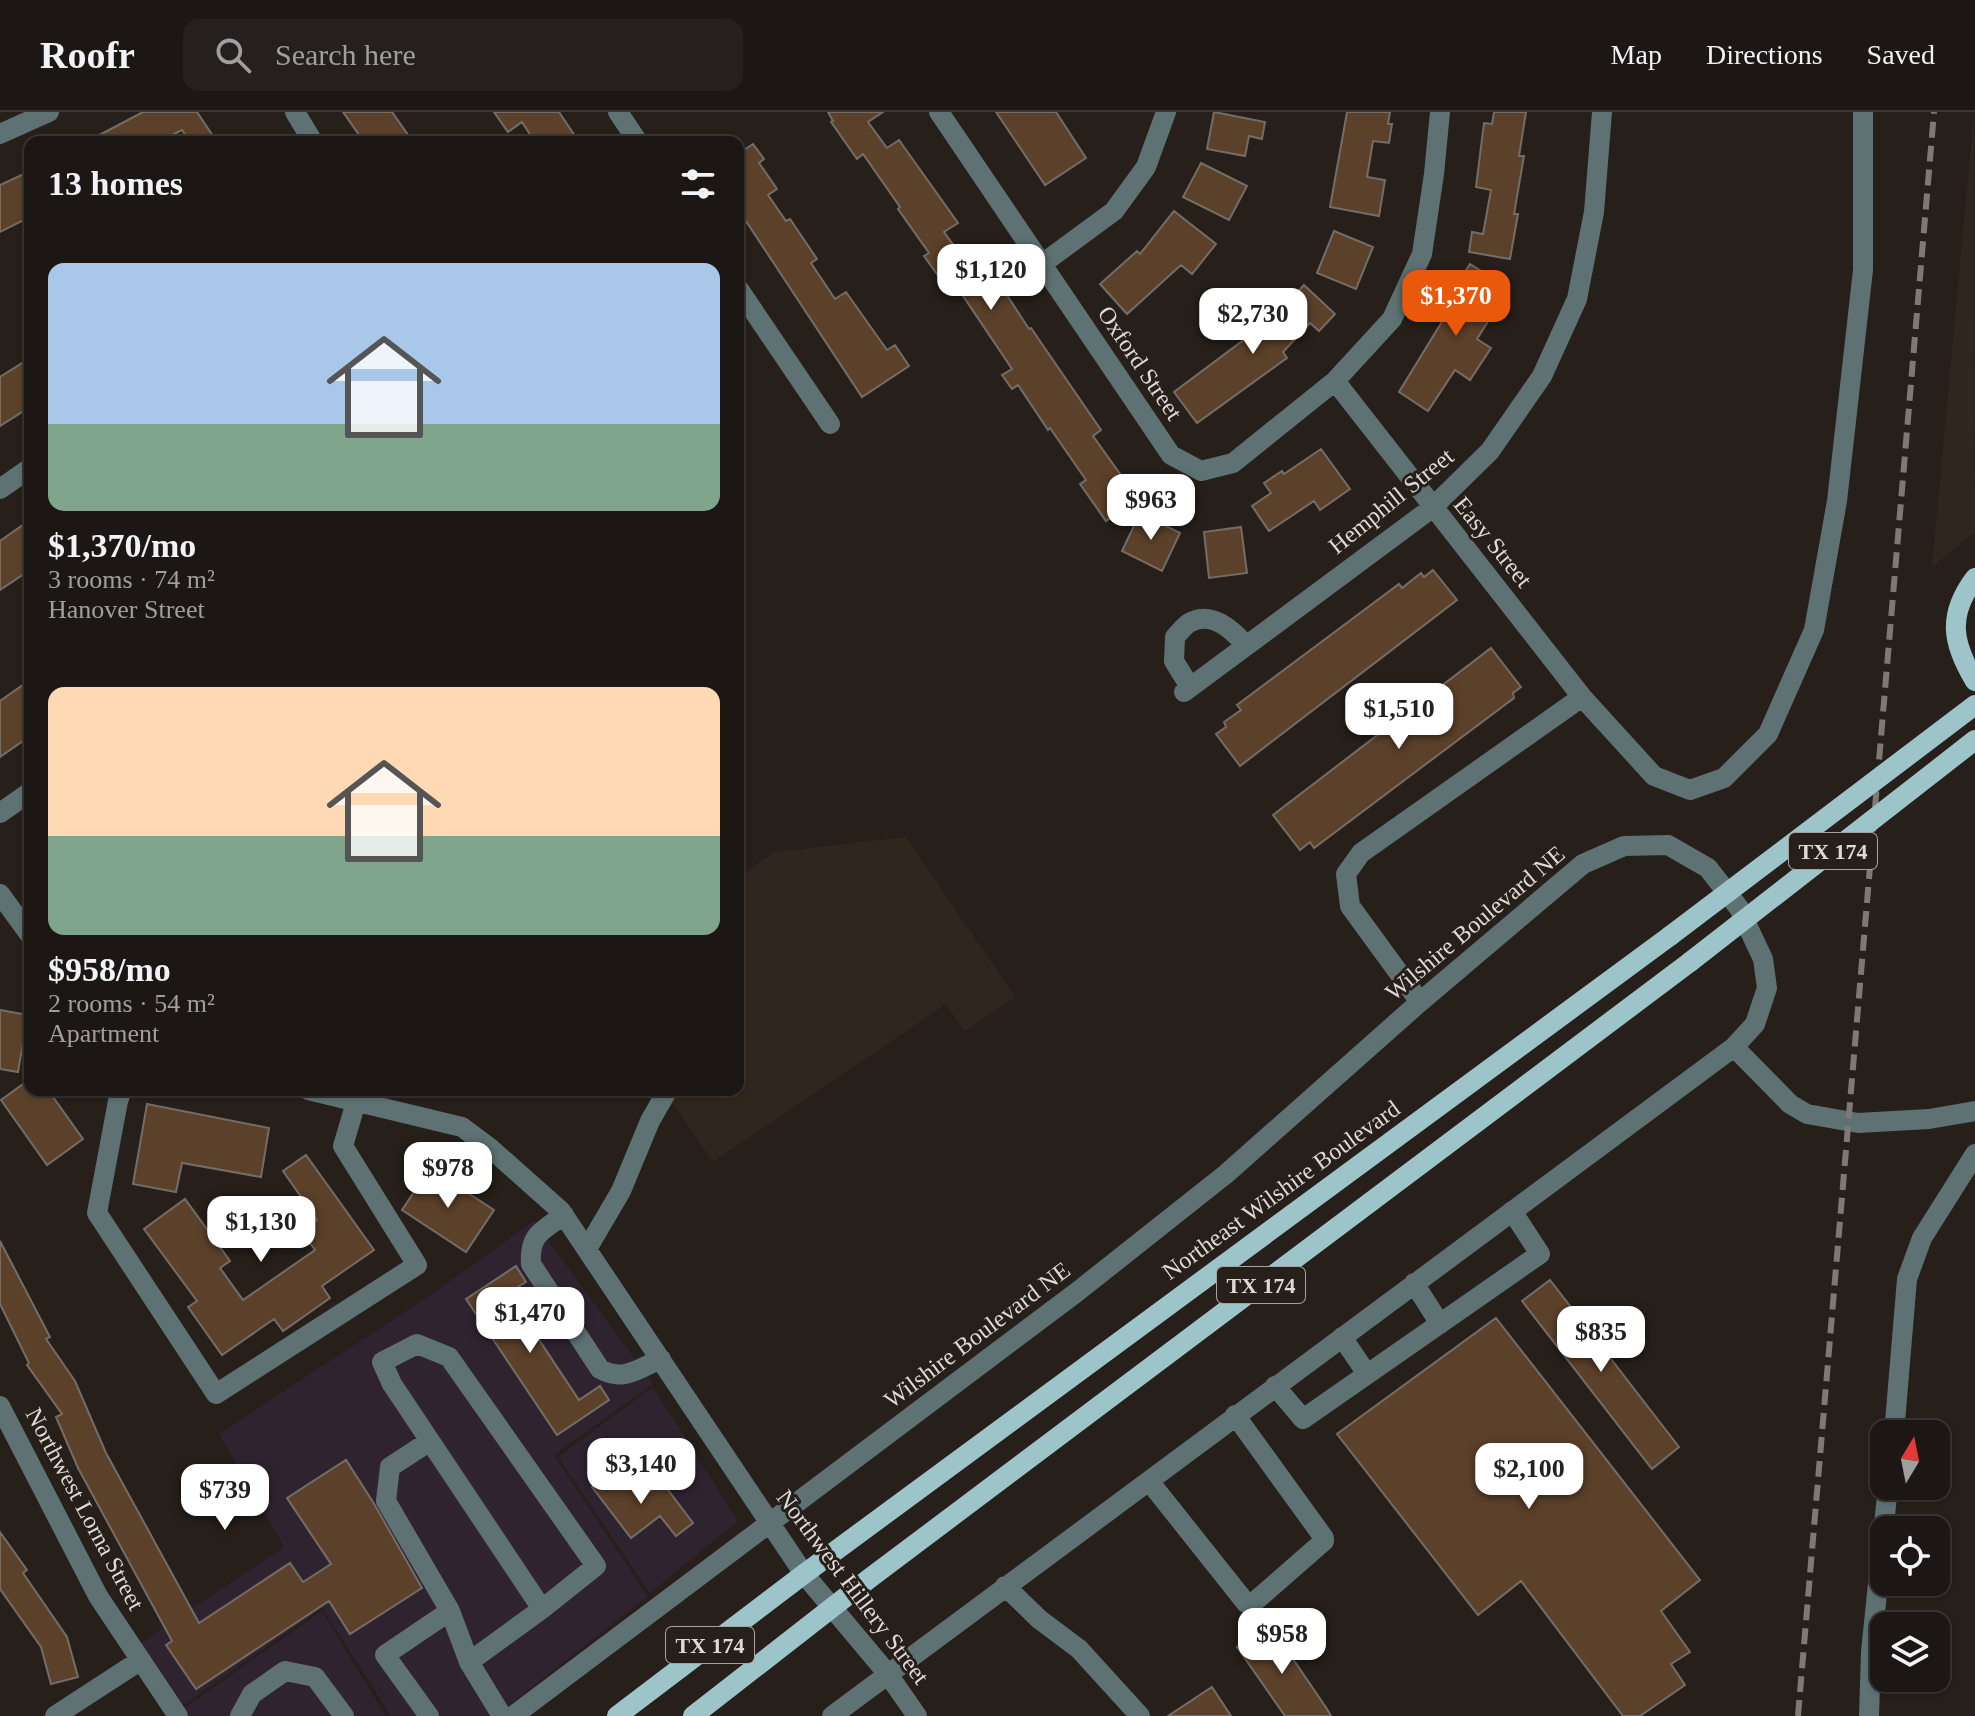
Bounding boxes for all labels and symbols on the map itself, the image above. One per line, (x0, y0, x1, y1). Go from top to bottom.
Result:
pin: $1,120 (926, 244, 1056, 312)
pin: $1,370 (1391, 270, 1521, 338)
pin: $2,730 (1188, 288, 1318, 356)
street label: Oxford Street (1093, 301, 1188, 425)
street label: Hemphill Street (1324, 443, 1459, 559)
pin: $963 (1104, 474, 1198, 542)
street label: Easy Street (1449, 492, 1537, 593)
pin: $1,510 (1334, 683, 1464, 751)
road number: TX 174 (1789, 833, 1877, 869)
street label: Wilshire Boulevard NE (1380, 841, 1570, 1005)
street label: Northeast Wilshire Boulevard (1157, 1095, 1405, 1285)
pin: $978 (401, 1142, 495, 1210)
pin: $1,130 (196, 1196, 326, 1264)
street label: Wilshire Boulevard NE (879, 1257, 1075, 1413)
road number: TX 174 (1217, 1267, 1305, 1303)
pin: $1,470 (465, 1287, 595, 1355)
pin: $835 (1554, 1306, 1648, 1374)
street label: Northwest Lorna Street (21, 1403, 150, 1615)
north arrow (1870, 1420, 1950, 1500)
pin: $3,140 (576, 1438, 706, 1506)
pin: $2,100 (1464, 1443, 1594, 1511)
pin: $739 (178, 1464, 272, 1532)
street label: Northwest Hillery Street (772, 1485, 935, 1689)
pin: $958 (1235, 1608, 1329, 1676)
road number: TX 174 (666, 1627, 754, 1663)

